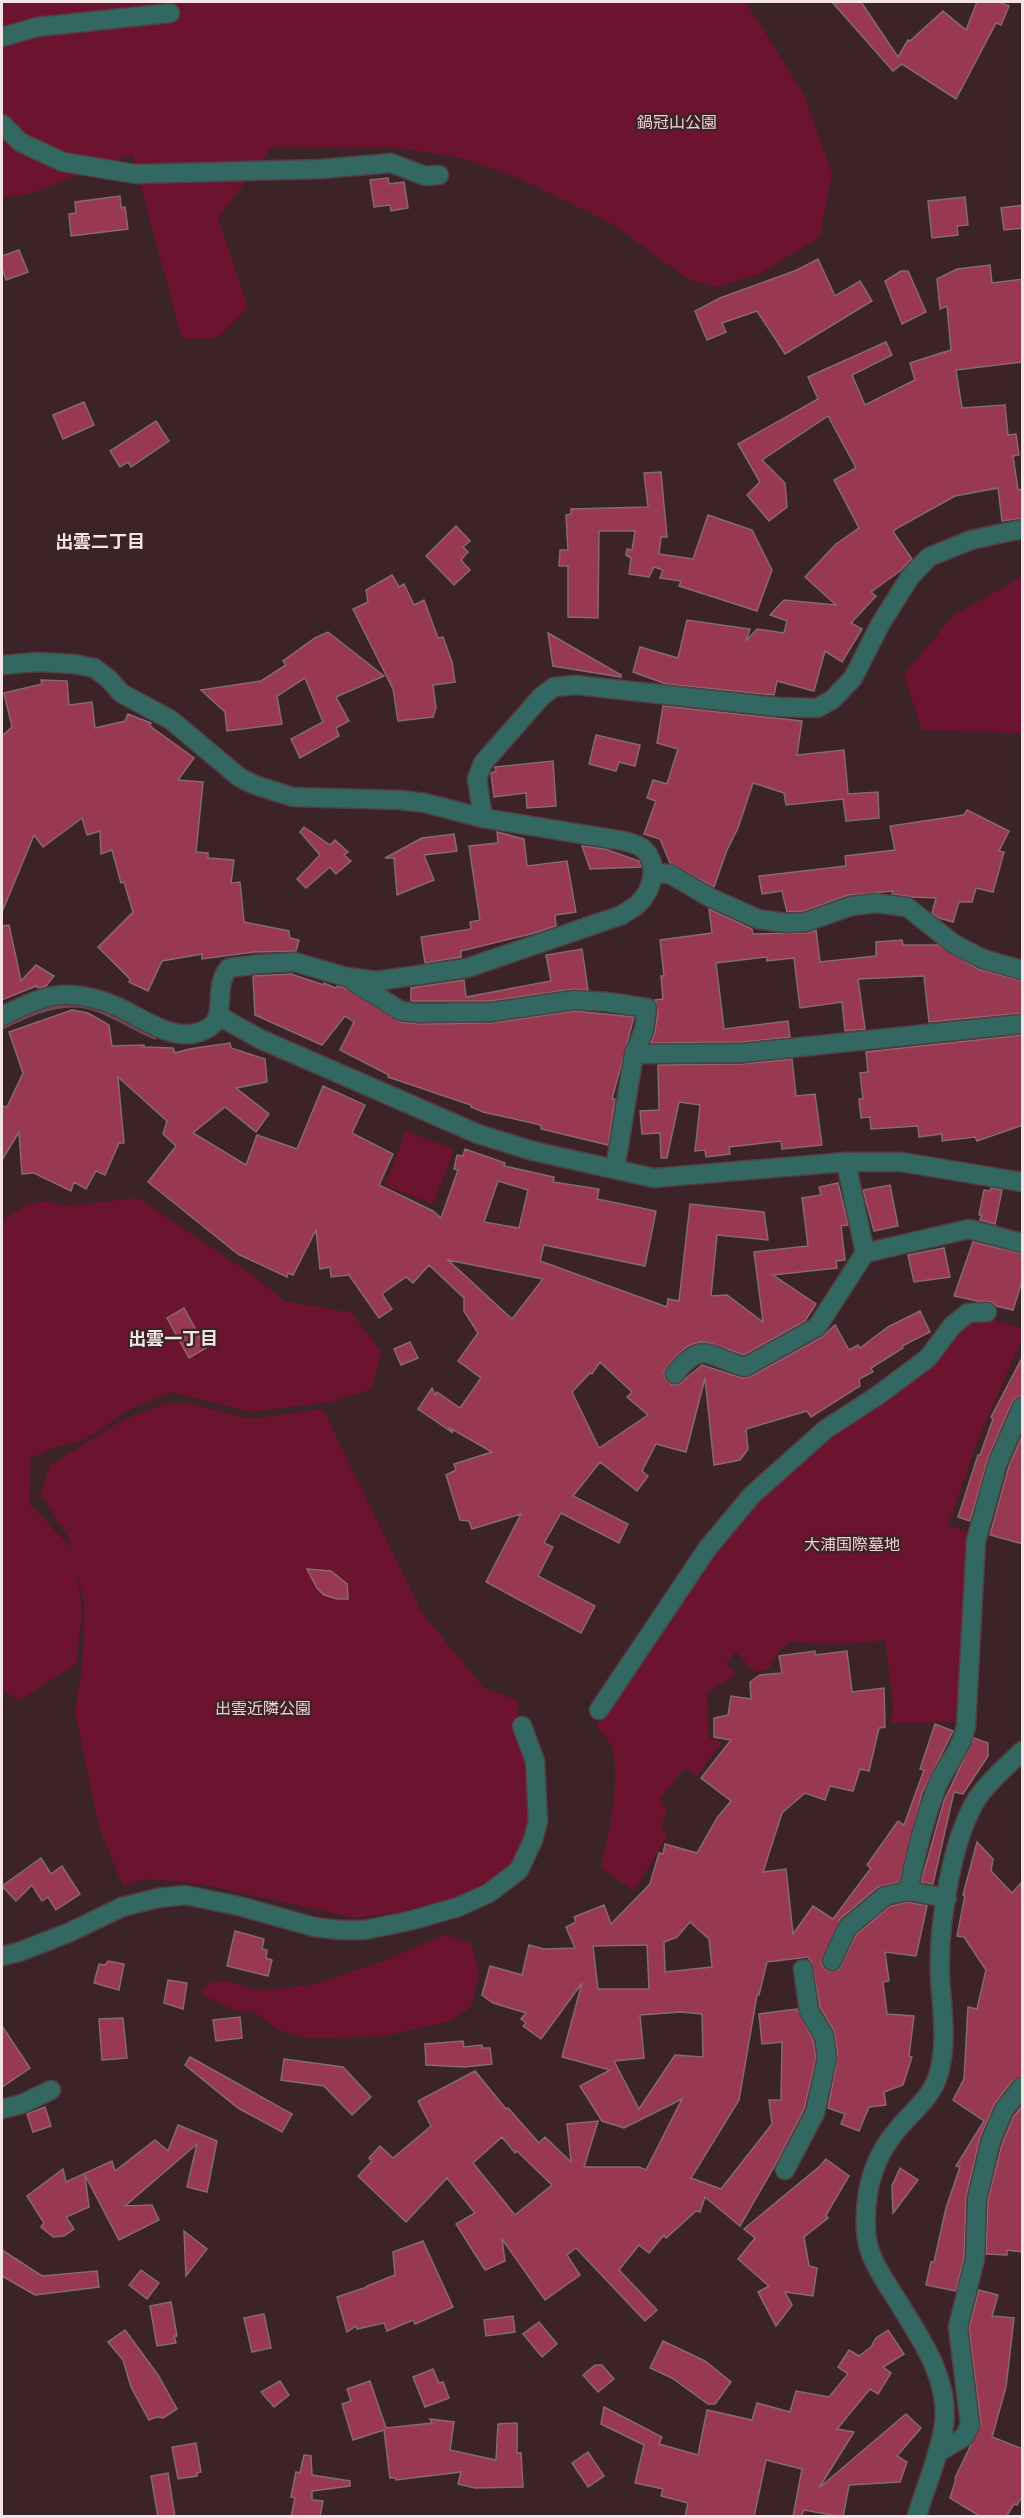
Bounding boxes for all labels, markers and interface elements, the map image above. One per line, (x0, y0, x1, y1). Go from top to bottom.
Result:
park label: 鍋冠山公園 (637, 112, 717, 132)
district label: 出雲二丁目 (55, 530, 145, 552)
district label: 出雲一丁目 (128, 1327, 218, 1349)
park label: 大浦国際墓地 (804, 1534, 900, 1554)
park label: 出雲近隣公園 (215, 1698, 311, 1718)

